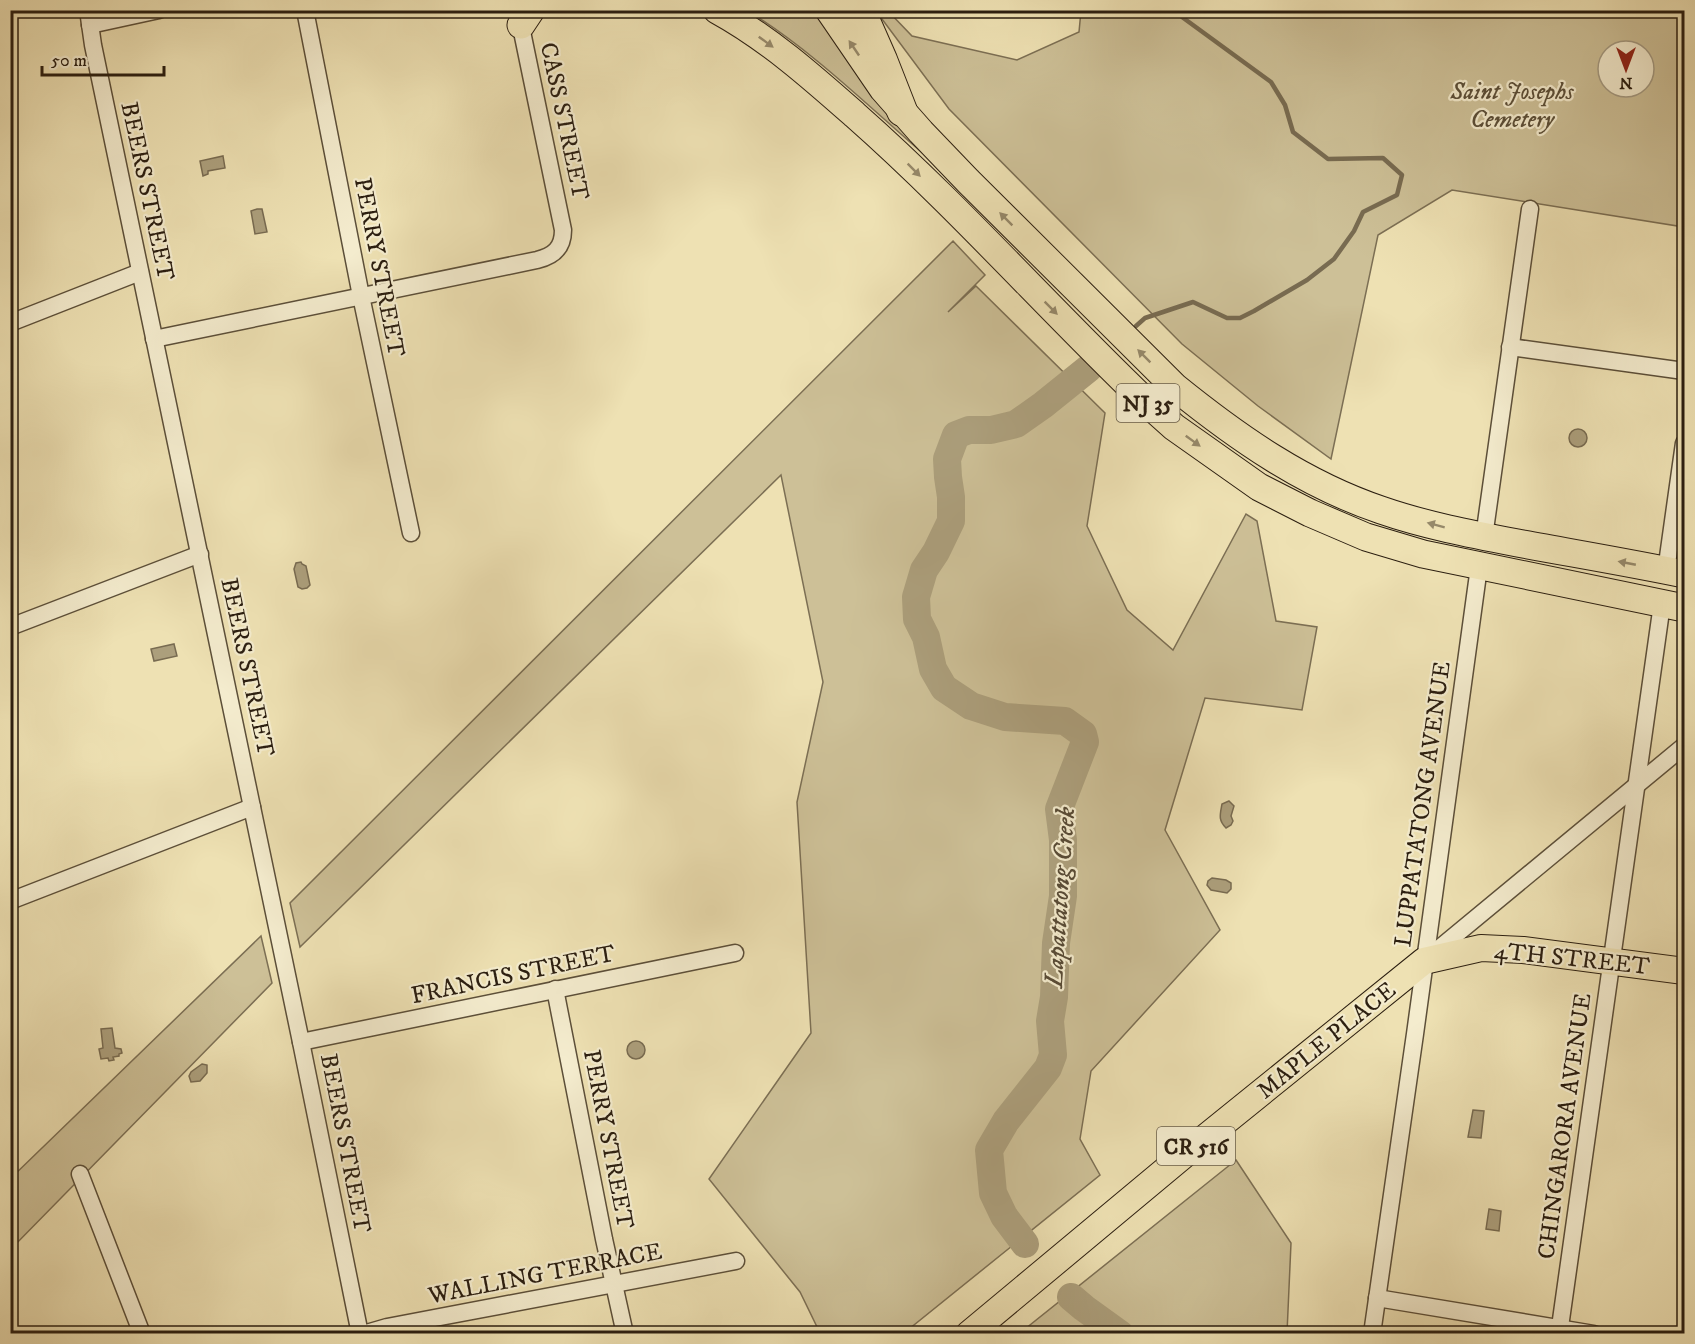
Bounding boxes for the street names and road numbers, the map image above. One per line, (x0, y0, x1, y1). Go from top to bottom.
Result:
street label: CASS STREET (533, 40, 595, 203)
street label: BEERS STREET (113, 99, 181, 283)
street label: PERRY STREET (347, 175, 411, 359)
road number: NJ 35 (1116, 384, 1180, 422)
street label: BEERS STREET (213, 575, 281, 759)
street label: LUPPATATONG AVENUE (1388, 659, 1458, 949)
street label: 4TH STREET (1493, 936, 1651, 982)
street label: FRANCIS STREET (408, 939, 618, 1011)
street label: MAPLE PLACE (1251, 976, 1402, 1106)
street label: CHINGARORA AVENUE (1531, 991, 1599, 1261)
street label: PERRY STREET (576, 1047, 640, 1231)
street label: BEERS STREET (313, 1051, 377, 1235)
road number: CR 516 (1157, 1127, 1235, 1165)
street label: WALLING TERRACE (425, 1237, 665, 1312)

